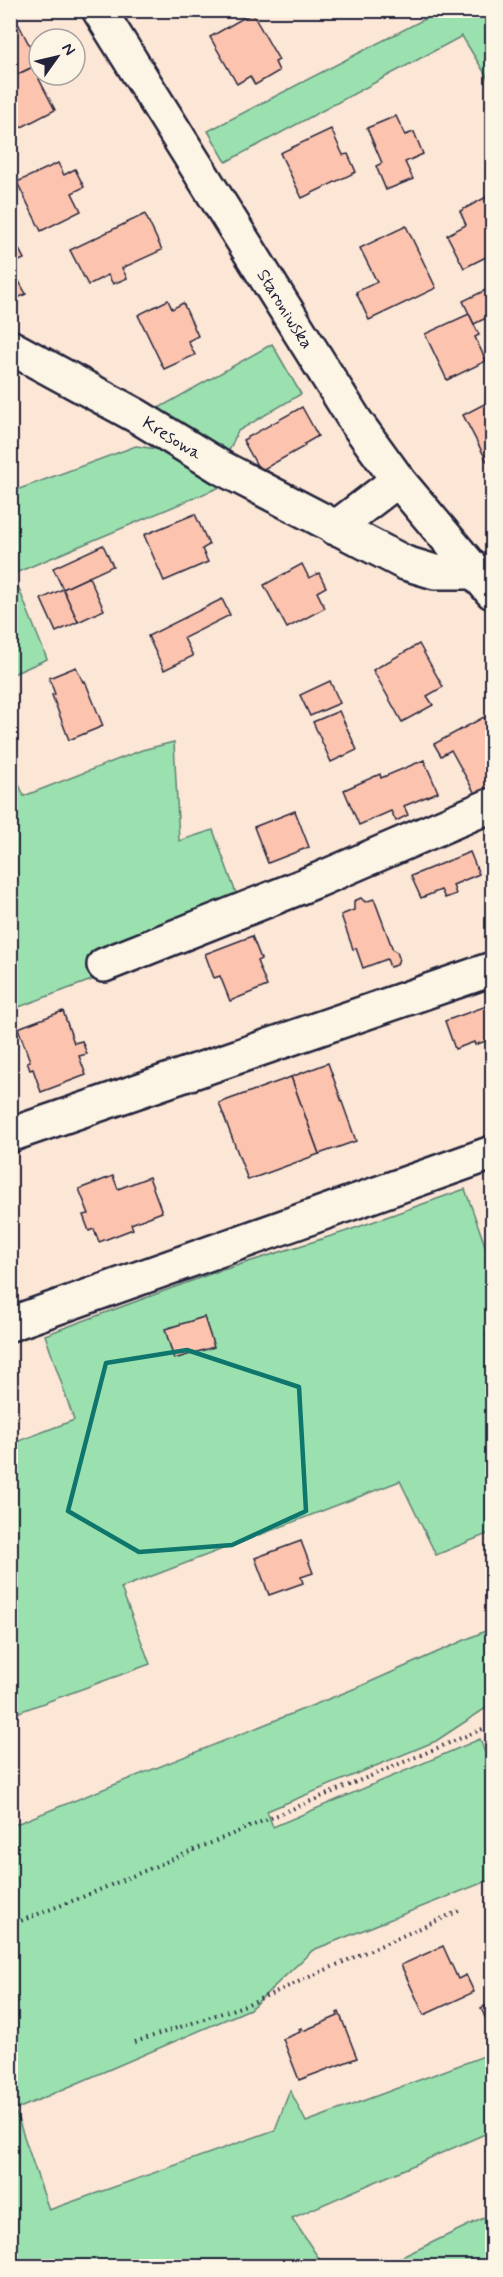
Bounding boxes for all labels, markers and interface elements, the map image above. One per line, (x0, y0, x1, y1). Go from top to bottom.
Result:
north arrow (27, 27, 87, 87)
text: N (57, 39, 80, 60)
street label: Staroniwska (250, 265, 318, 354)
street label: Kresowa (138, 411, 206, 466)

